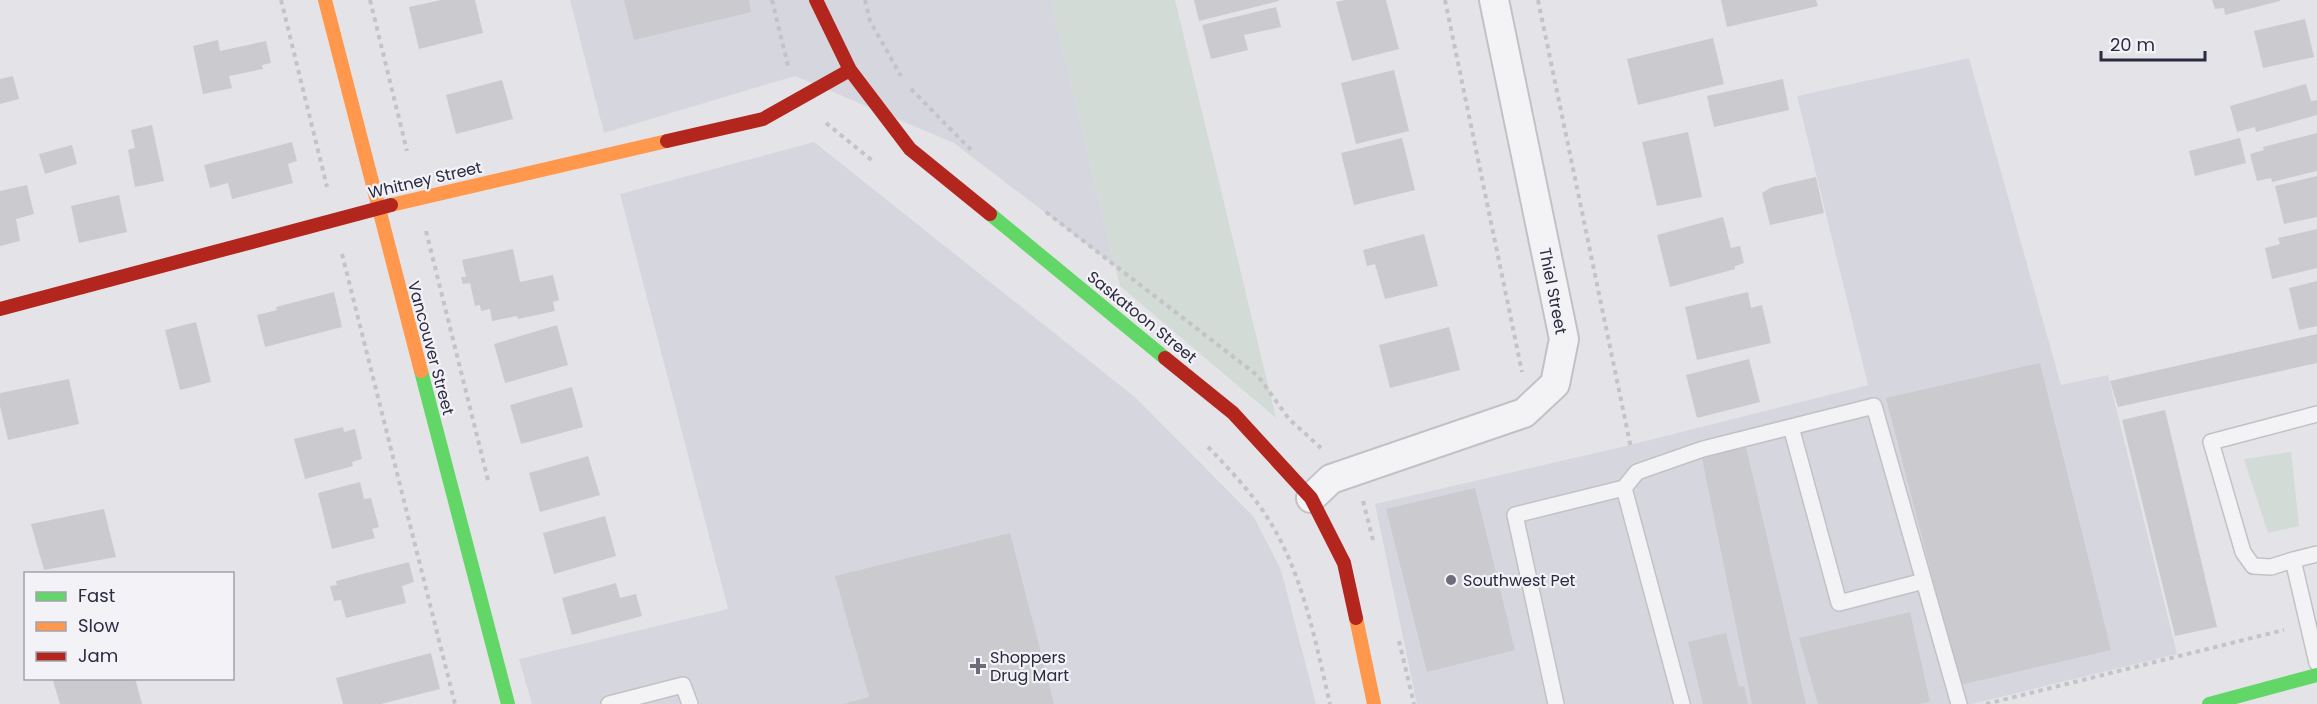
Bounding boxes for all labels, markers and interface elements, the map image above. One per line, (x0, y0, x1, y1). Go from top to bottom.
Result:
scale bar (2101, 24, 2204, 62)
text: 20 m (2110, 32, 2155, 57)
street label: Whitney Street (366, 156, 484, 204)
street label: Thiel Street (1533, 246, 1573, 336)
street label: Saskatoon Street (1082, 265, 1202, 369)
street label: Vancouver Street (402, 278, 460, 418)
place label: Southwest Pet (1463, 569, 1576, 592)
legend (24, 572, 234, 680)
marker: Southwest Pet (1444, 573, 1458, 587)
text: Fast (78, 583, 115, 608)
text: Slow (78, 613, 120, 638)
text: Jam (78, 643, 118, 668)
place label: Shoppers Drug Mart (990, 646, 1069, 687)
marker: Shoppers Drug Mart (971, 659, 985, 673)

